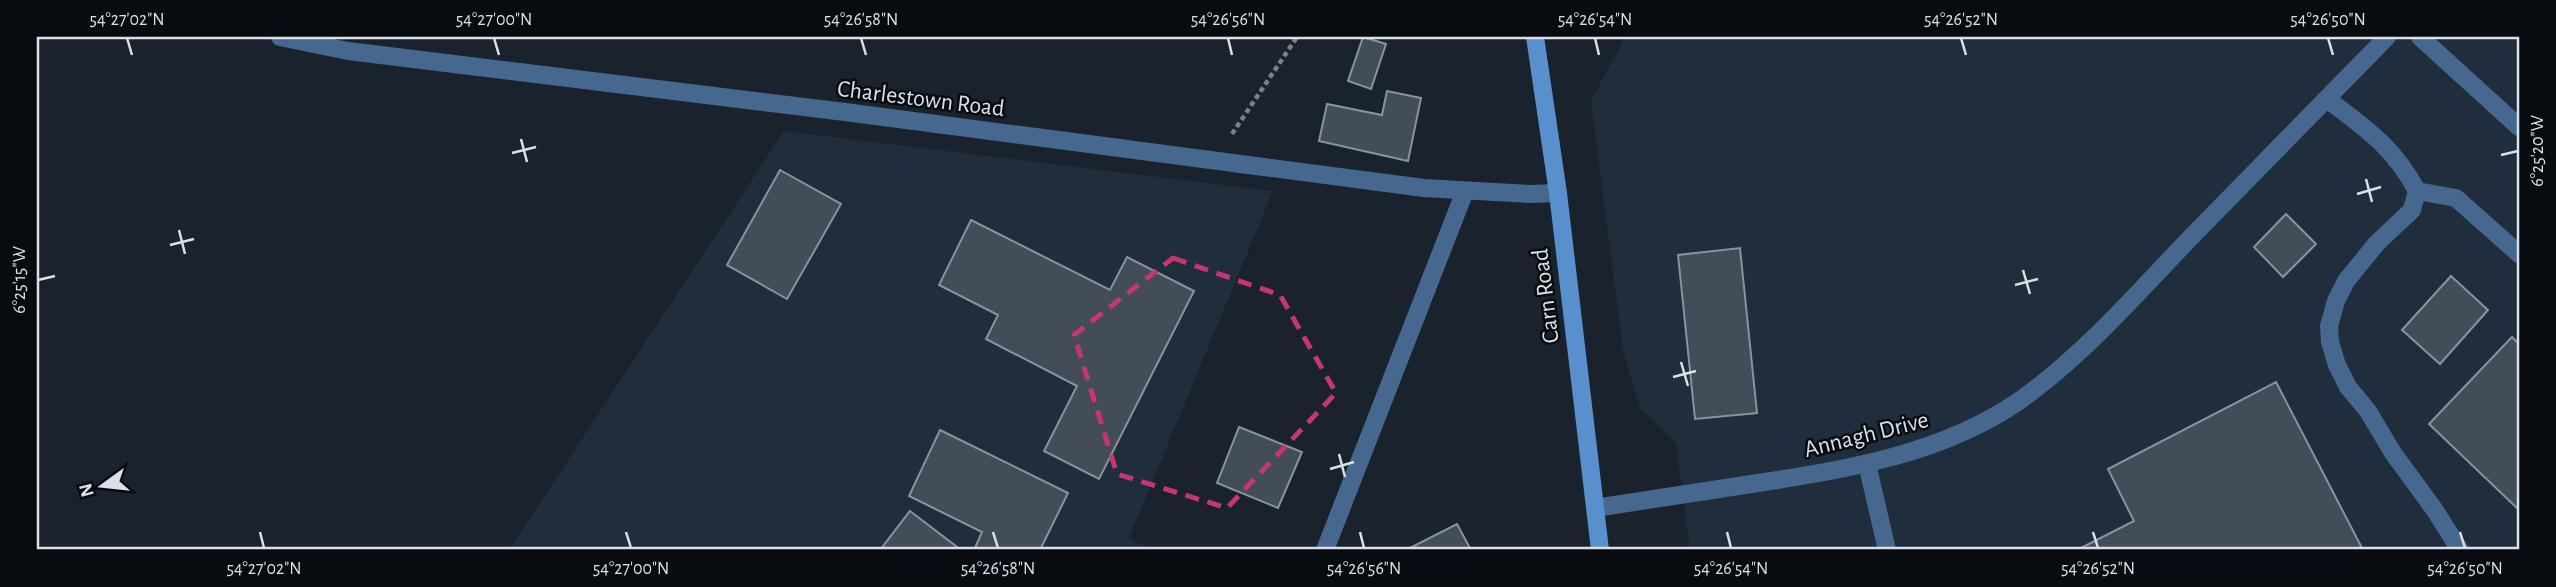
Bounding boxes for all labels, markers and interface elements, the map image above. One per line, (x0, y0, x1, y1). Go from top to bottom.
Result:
text: 54°27'02"N (89, 11, 165, 29)
text: 54°27'00"N (456, 11, 532, 29)
text: 54°26'58"N (824, 11, 898, 29)
text: 54°26'56"N (1191, 11, 1265, 29)
text: 54°26'54"N (1558, 11, 1632, 29)
text: 54°26'52"N (1924, 11, 1998, 29)
text: 54°26'50"N (2290, 11, 2366, 29)
street label: Charlestown Road (836, 77, 1006, 121)
text: 6°25'20"W (2529, 115, 2547, 187)
text: 6°25'15"W (11, 246, 29, 314)
street label: Carn Road (1528, 247, 1564, 345)
street label: Annagh Drive (1802, 408, 1931, 462)
north arrow (66, 450, 136, 520)
text: N (76, 481, 98, 499)
text: 54°27'02"N (226, 560, 302, 578)
text: 54°27'00"N (593, 560, 669, 578)
text: 54°26'58"N (961, 560, 1035, 578)
text: 54°26'56"N (1327, 560, 1401, 578)
text: 54°26'54"N (1694, 560, 1768, 578)
text: 54°26'52"N (2061, 560, 2135, 578)
text: 54°26'50"N (2427, 560, 2503, 578)

